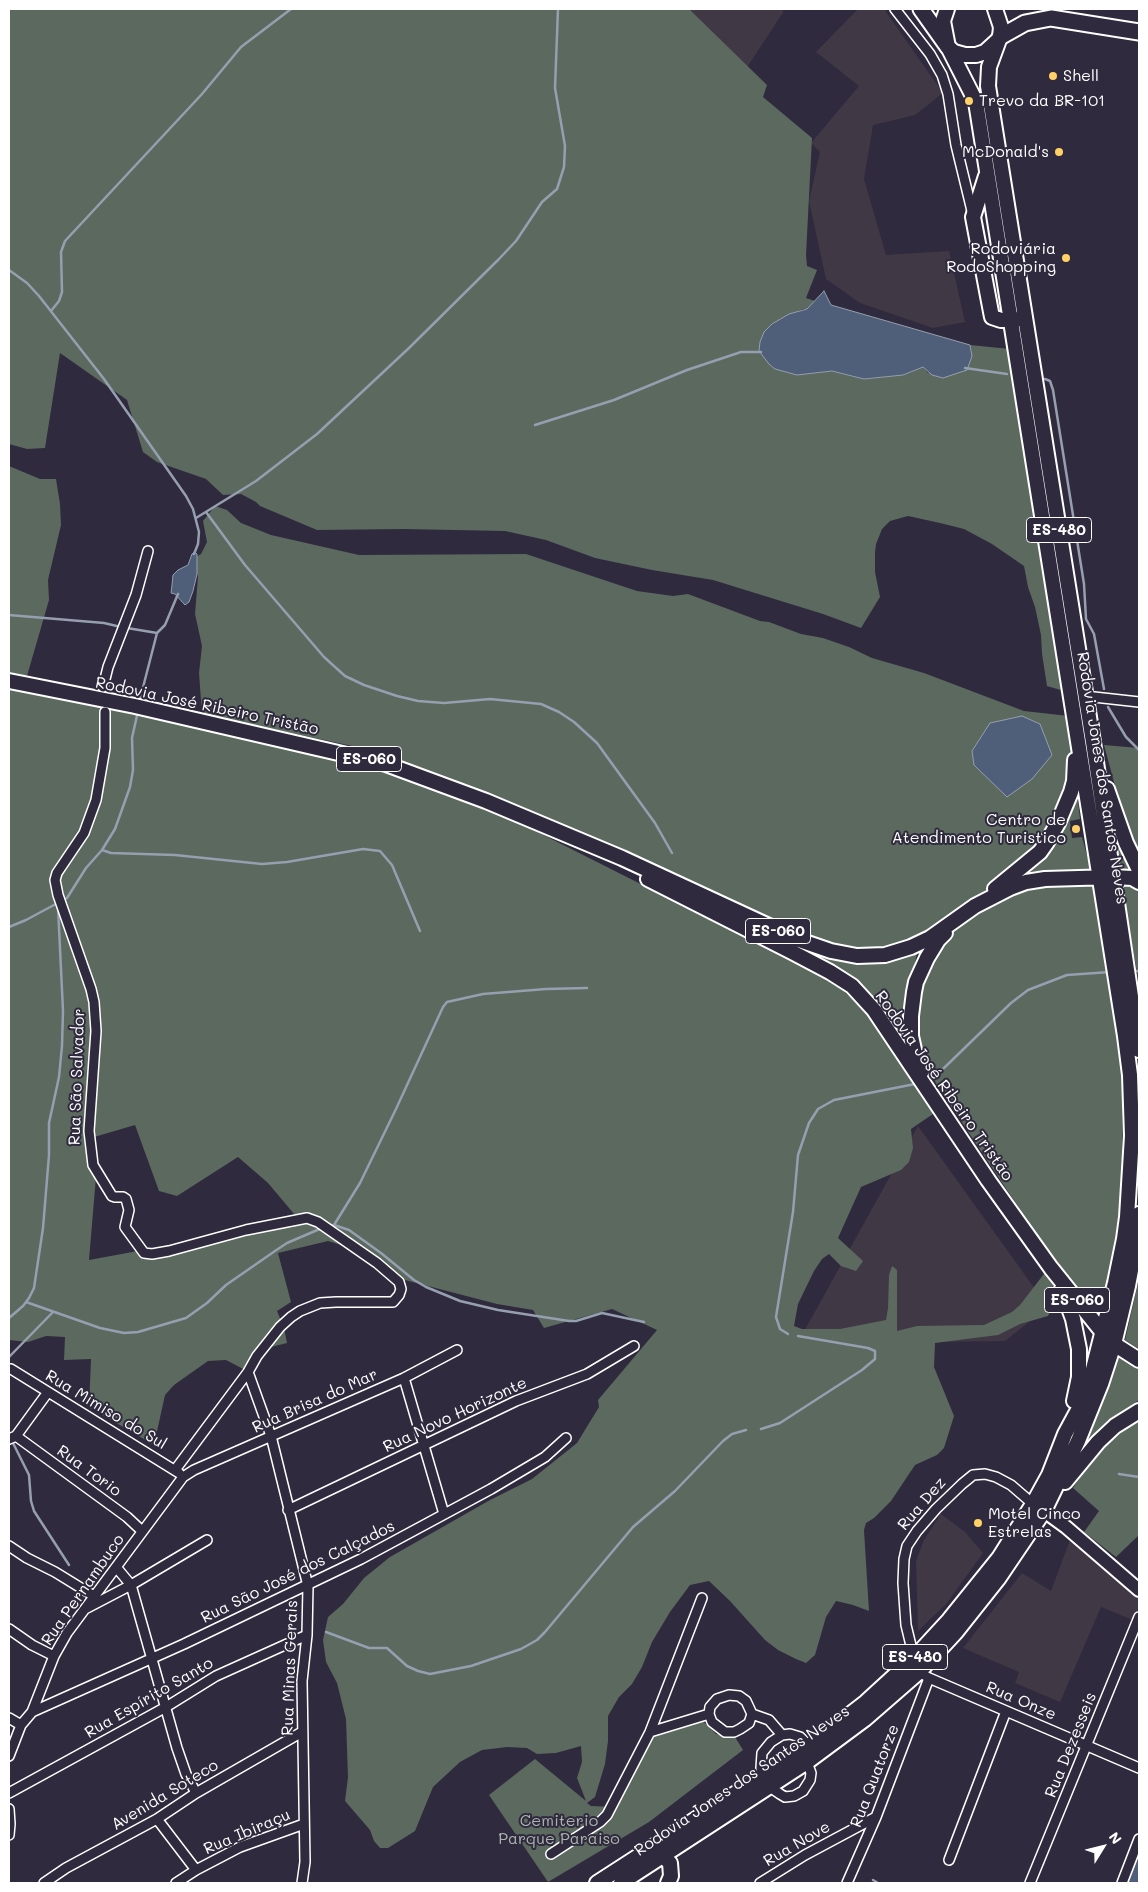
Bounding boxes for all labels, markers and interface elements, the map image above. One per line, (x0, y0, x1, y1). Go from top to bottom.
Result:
place label: Shell (1063, 66, 1099, 86)
marker: Shell (1047, 70, 1059, 82)
place label: Trevo da BR-101 (979, 91, 1105, 111)
marker: Trevo da BR-101 (963, 95, 975, 107)
place label: McDonald's (962, 142, 1049, 162)
marker: McDonald's (1053, 146, 1065, 158)
place label: Rodoviária RodoShopping (946, 239, 1056, 277)
marker: Rodoviária RodoShopping (1060, 252, 1072, 264)
road number: ES-480 (1026, 518, 1092, 542)
street label: Rodovia Jones dos Santos Neves (1073, 650, 1131, 906)
street label: Rodovia José Ribeiro Tristão (94, 673, 320, 739)
road number: ES-060 (336, 746, 402, 772)
place label: Centro de Atendimento Turistico (892, 810, 1066, 848)
marker: Centro de Atendimento Turistico (1070, 823, 1082, 835)
road number: ES-060 (746, 918, 810, 944)
street label: Rodovia José Ribeiro Tristão (871, 987, 1017, 1185)
street label: Rua São Salvador (65, 1008, 89, 1146)
road number: ES-060 (1044, 1288, 1110, 1312)
street label: Rua Brisa do Mar (249, 1365, 381, 1437)
street label: Rua Mimiso do Sul (42, 1366, 170, 1454)
street label: Rua Novo Horizonte (380, 1373, 530, 1457)
street label: Rua Torio (53, 1441, 125, 1501)
street label: Rua Dez (894, 1474, 950, 1534)
place label: Motel Cinco Estrelas (988, 1504, 1080, 1542)
street label: Rua São José dos Calçados (198, 1517, 398, 1627)
marker: Motel Cinco Estrelas (972, 1517, 984, 1529)
street label: Rua Pernambuco (38, 1531, 128, 1649)
street label: Rua Minas Gerais (278, 1600, 302, 1736)
road number: ES-480 (882, 1644, 948, 1670)
street label: Rua Espírito Santo (81, 1653, 217, 1743)
street label: Rua Onze (983, 1678, 1059, 1724)
street label: Rua Dezesseis (1041, 1690, 1101, 1800)
street label: Rodovia Jones dos Santos Neves (631, 1702, 853, 1860)
street label: Rua Quatorze (847, 1722, 903, 1830)
street label: Avenida Soteco (108, 1756, 222, 1834)
street label: Rua Ibiraçu (201, 1805, 293, 1859)
park label: Cemiterio Parque Paraiso (498, 1811, 620, 1849)
street label: Rua Nove (760, 1817, 834, 1871)
north arrow (1078, 1822, 1128, 1872)
text: N (1105, 1828, 1126, 1848)

